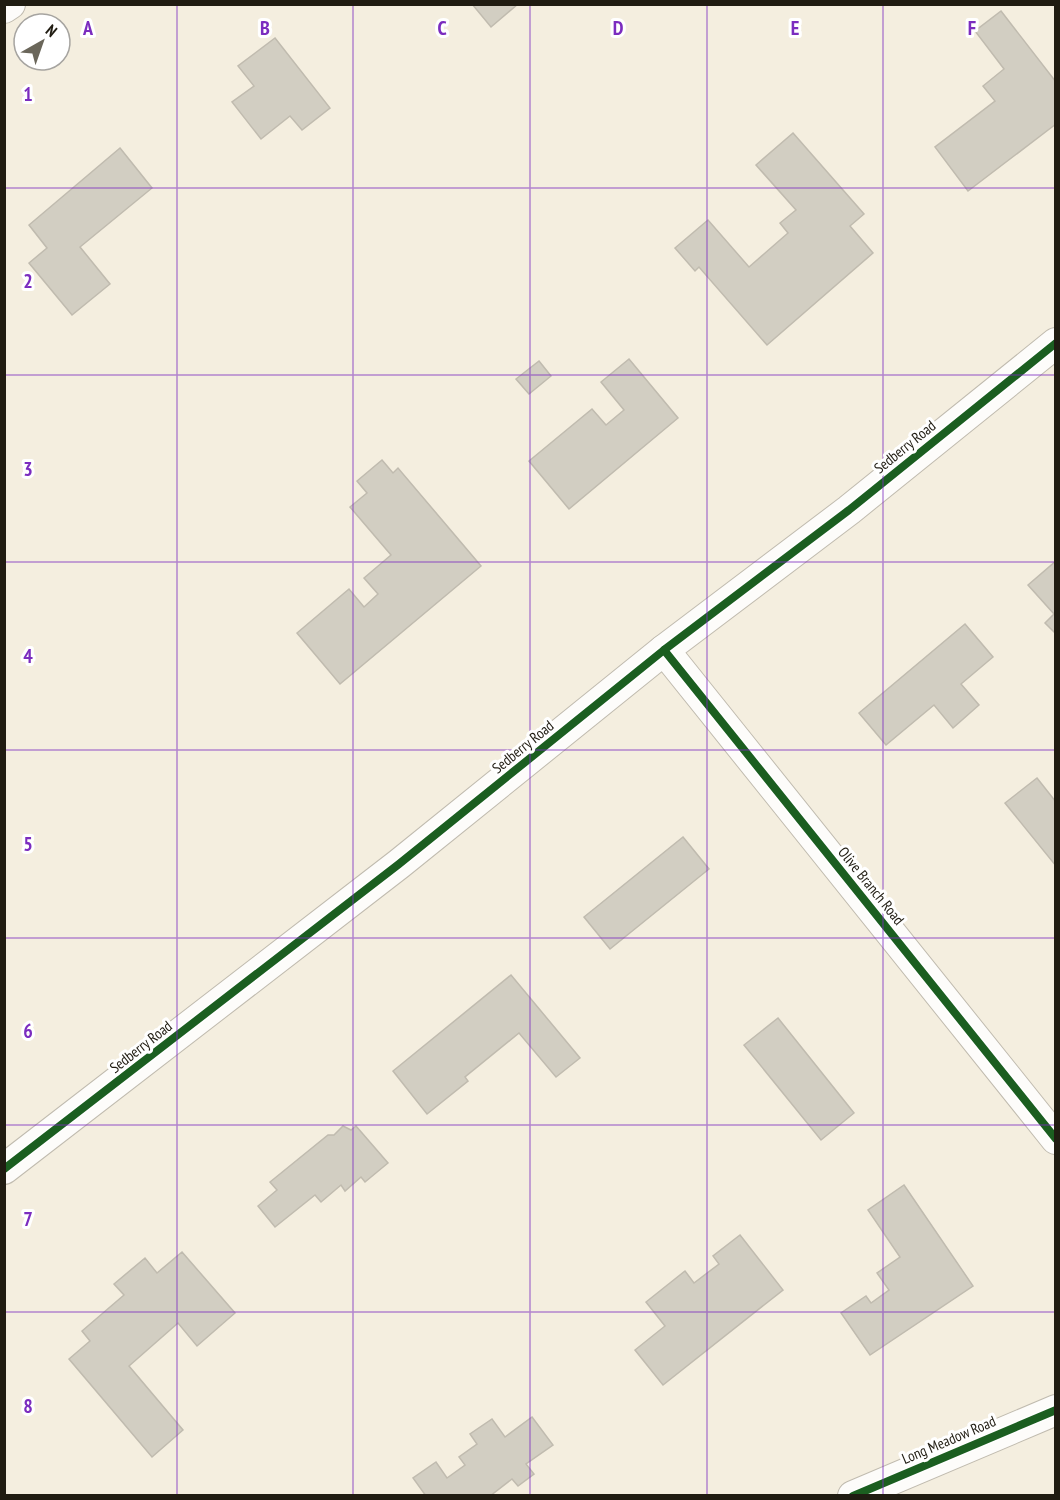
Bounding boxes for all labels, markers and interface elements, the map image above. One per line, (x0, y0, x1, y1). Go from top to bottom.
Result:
north arrow (12, 12, 72, 72)
text: A (82, 15, 94, 41)
text: B (260, 15, 270, 41)
text: C (437, 15, 447, 41)
text: D (613, 15, 624, 41)
text: E (791, 15, 799, 41)
text: F (968, 15, 976, 41)
text: N (42, 20, 61, 41)
text: 1 (23, 81, 33, 107)
text: 2 (23, 268, 33, 294)
street label: Sedberry Road (870, 416, 939, 477)
text: 3 (23, 456, 33, 482)
text: 4 (23, 643, 33, 669)
street label: Sedberry Road (488, 716, 557, 777)
text: 5 (23, 831, 33, 857)
street label: Olive Branch Road (834, 843, 909, 928)
street label: Sedberry Road (106, 1016, 176, 1077)
text: 6 (23, 1018, 33, 1044)
text: 7 (23, 1206, 33, 1232)
text: 8 (23, 1393, 33, 1419)
street label: Long Meadow Road (899, 1411, 999, 1468)

